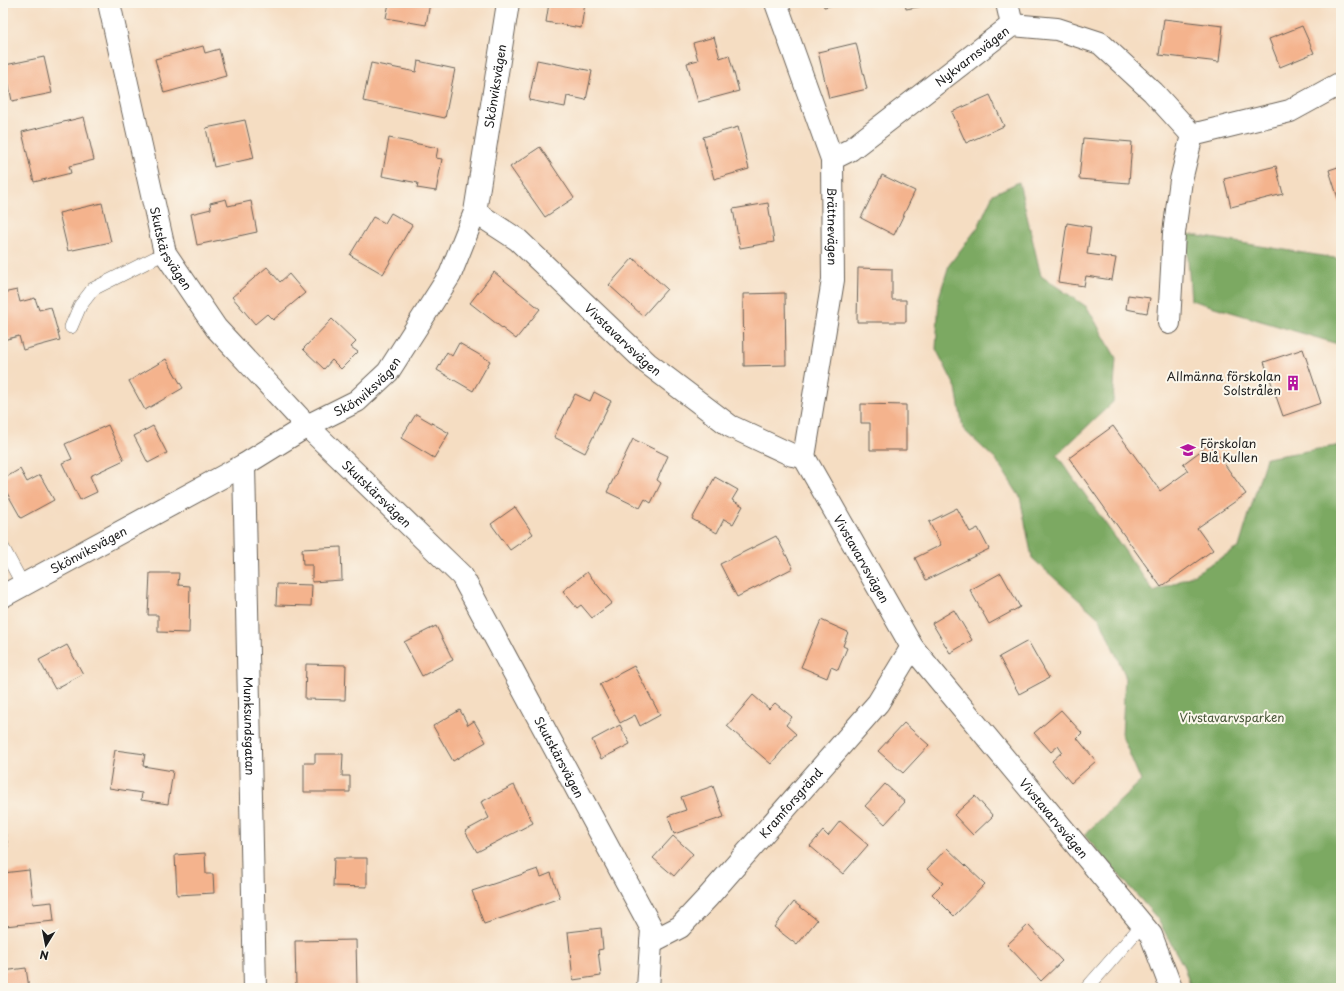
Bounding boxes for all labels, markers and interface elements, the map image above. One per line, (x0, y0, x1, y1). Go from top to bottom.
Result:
street label: Nykvarnsvägen (931, 22, 1013, 90)
street label: Skönviksvägen (479, 43, 510, 130)
street label: Brättnevägen (823, 187, 842, 265)
street label: Skutskärsvägen (146, 205, 197, 294)
street label: Vivstavarvsvägen (581, 299, 665, 380)
street label: Skönviksvägen (330, 353, 405, 421)
place label: Allmänna förskolan Solstrålen (1167, 367, 1281, 399)
building icon: Allmänna förskolan Solstrålen (1284, 374, 1302, 392)
place label: Förskolan Blå Kullen (1200, 434, 1258, 466)
school or university icon: Förskolan Blå Kullen (1179, 441, 1197, 459)
street label: Skutskärsvägen (338, 456, 416, 532)
street label: Vivstavarvsvägen (830, 511, 894, 606)
street label: Skönviksvägen (47, 521, 130, 578)
street label: Munksundsgatan (239, 676, 260, 775)
park label: Vivstavarvsparken (1179, 708, 1285, 726)
street label: Skutskärsvägen (530, 713, 589, 801)
street label: Kramforsgränd (755, 763, 827, 842)
street label: Vivstavarvsvägen (1016, 774, 1093, 862)
north arrow (26, 925, 66, 965)
text: N (38, 946, 50, 964)

